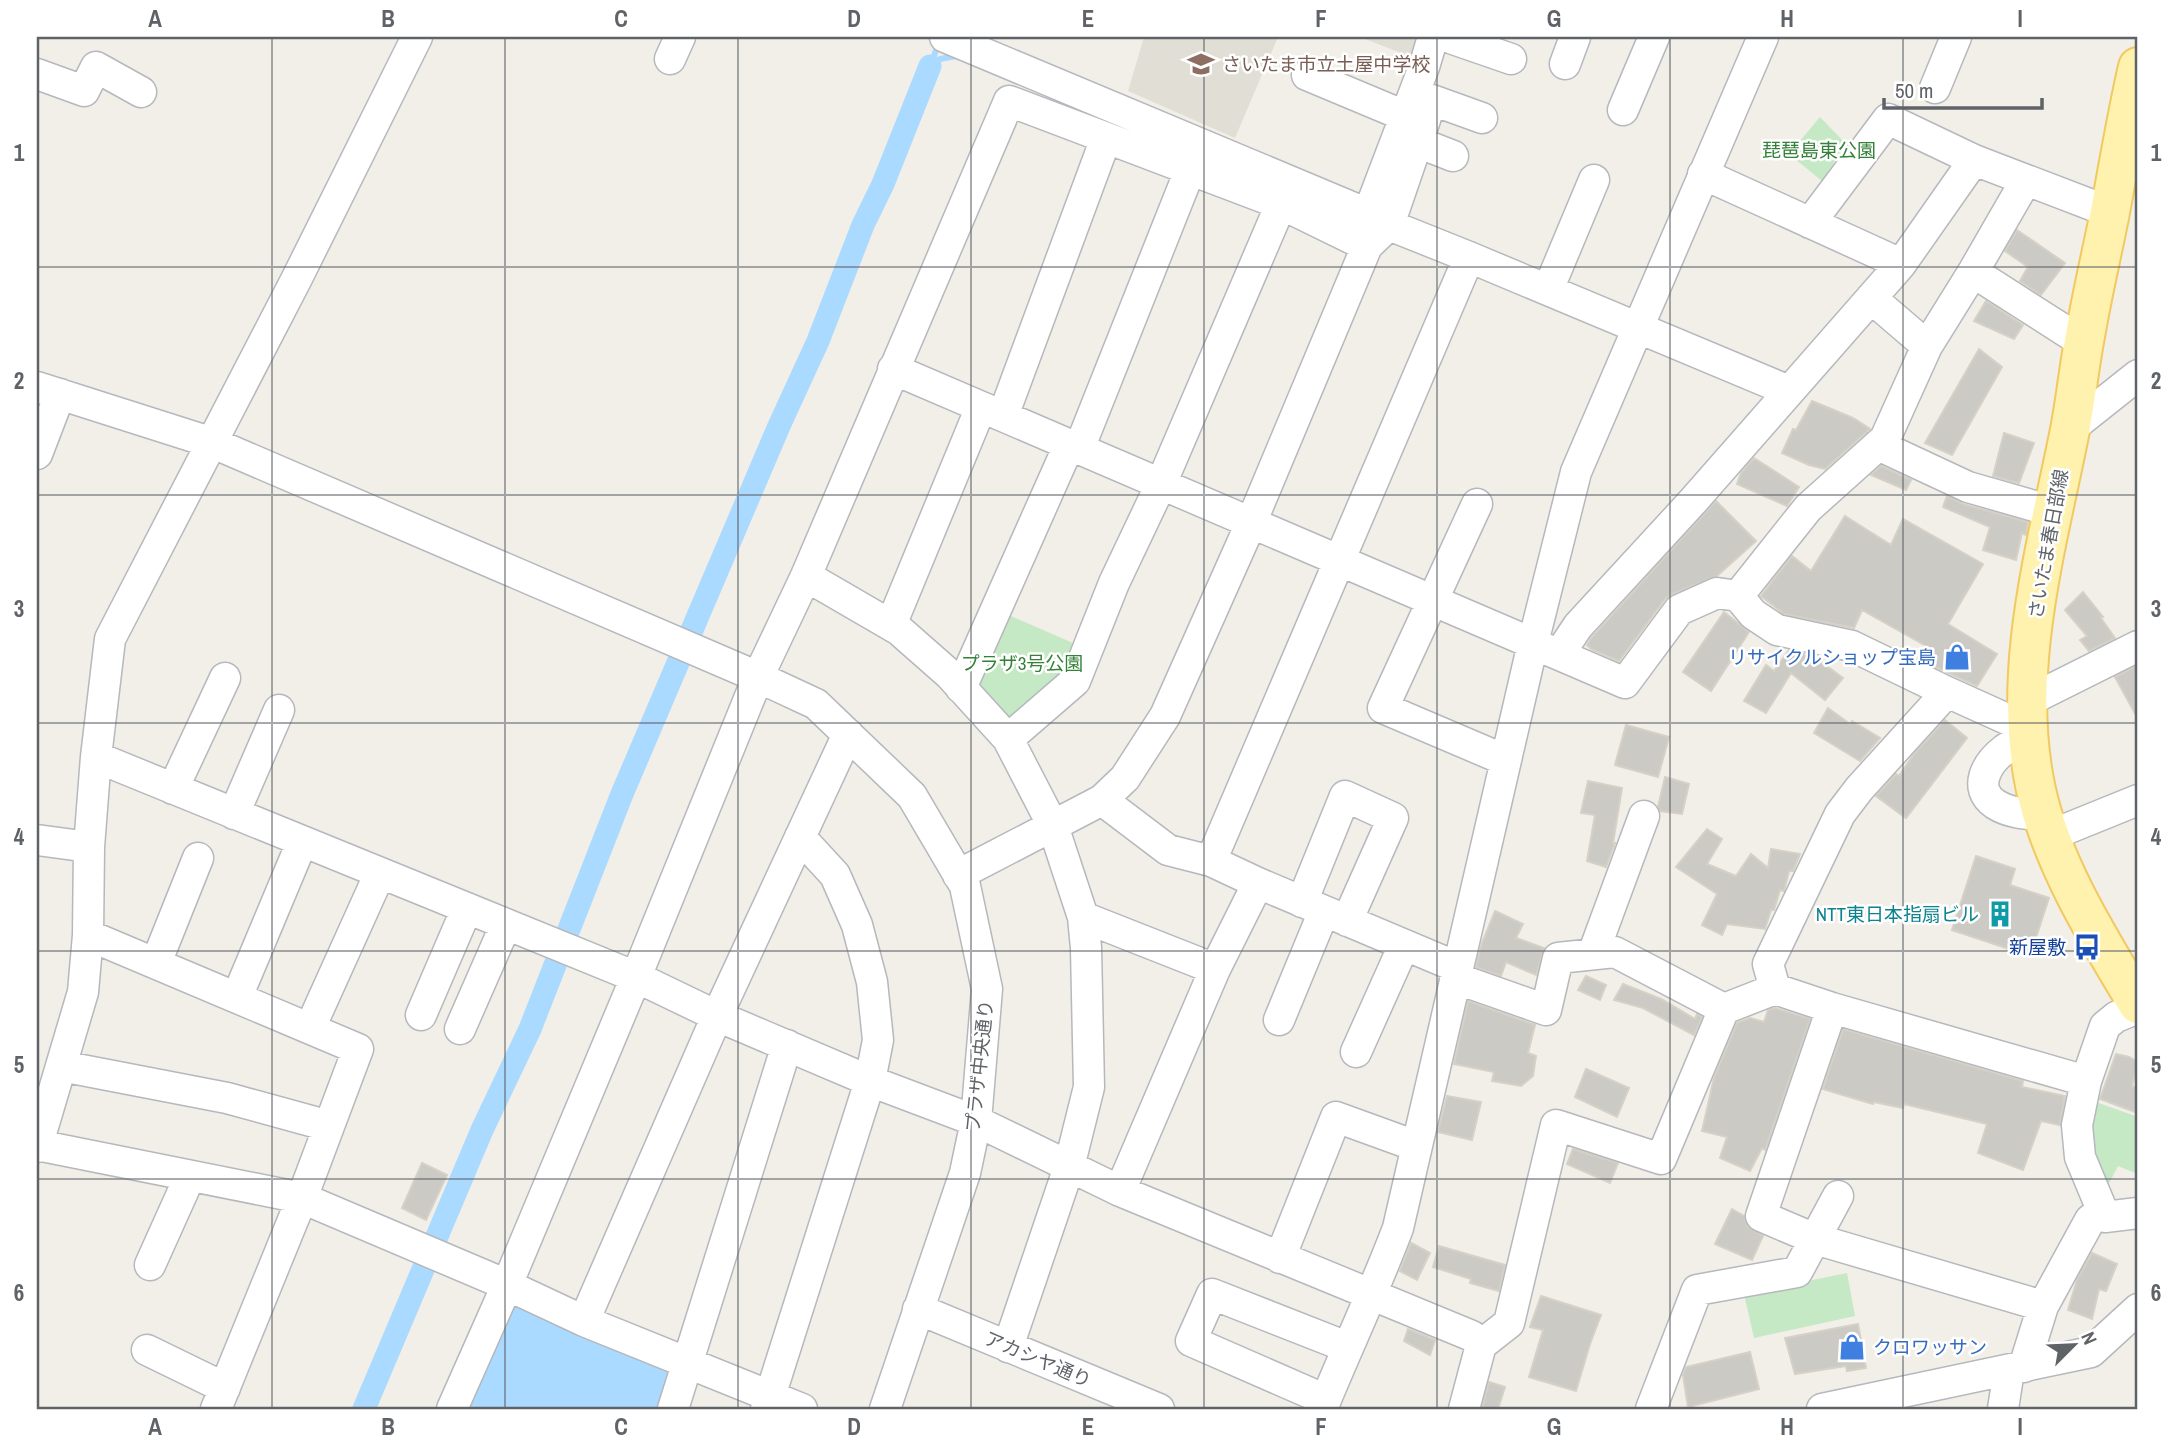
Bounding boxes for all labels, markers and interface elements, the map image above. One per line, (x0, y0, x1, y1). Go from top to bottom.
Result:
text: A (148, 3, 162, 34)
text: B (381, 3, 395, 34)
text: C (614, 3, 628, 34)
text: D (847, 3, 861, 34)
text: E (1082, 3, 1094, 34)
text: F (1315, 3, 1327, 34)
text: G (1547, 3, 1561, 34)
text: H (1780, 3, 1794, 34)
text: I (2017, 3, 2023, 34)
school or university icon: さいたま市立土屋中学校 (1186, 49, 1216, 79)
place label: さいたま市立土屋中学校 (1222, 51, 1430, 77)
scale bar (1884, 66, 2042, 110)
text: 50 m (1895, 76, 1933, 105)
text: 1 (14, 137, 25, 168)
park label: 琵琶島東公園 (1762, 137, 1876, 163)
text: 1 (2151, 137, 2162, 168)
text: 2 (14, 365, 24, 396)
text: 2 (2151, 365, 2161, 396)
street label: さいたま春日部線 (2022, 467, 2074, 621)
text: 3 (14, 593, 24, 624)
text: 3 (2151, 593, 2161, 624)
shop icon: リサイクルショップ宝島 (1942, 642, 1972, 672)
place label: リサイクルショップ宝島 (1728, 644, 1936, 670)
park label: プラザ3号公園 (961, 650, 1083, 676)
text: 4 (14, 821, 25, 852)
text: 4 (2151, 821, 2162, 852)
building icon: NTT東日本指扇ビル (1985, 899, 2015, 929)
place label: NTT東日本指扇ビル (1816, 901, 1979, 927)
bus stop icon: 新屋敷 (2072, 932, 2102, 962)
place label: 新屋敷 (2009, 934, 2066, 960)
street label: プラザ中央通り (959, 998, 999, 1134)
text: 5 (14, 1049, 24, 1080)
text: 5 (2151, 1049, 2161, 1080)
text: 6 (14, 1277, 24, 1308)
text: 6 (2151, 1277, 2161, 1308)
north arrow (2038, 1310, 2108, 1380)
street label: アカシヤ通り (980, 1325, 1096, 1393)
text: N (2075, 1328, 2104, 1349)
shop icon: クロワッサン (1837, 1332, 1867, 1362)
place label: クロワッサン (1873, 1334, 1987, 1360)
text: A (148, 1411, 162, 1442)
text: B (381, 1411, 395, 1442)
text: C (614, 1411, 628, 1442)
text: D (847, 1411, 861, 1442)
text: E (1082, 1411, 1094, 1442)
text: F (1315, 1411, 1327, 1442)
text: G (1547, 1411, 1561, 1442)
text: H (1780, 1411, 1794, 1442)
text: I (2017, 1411, 2023, 1442)

